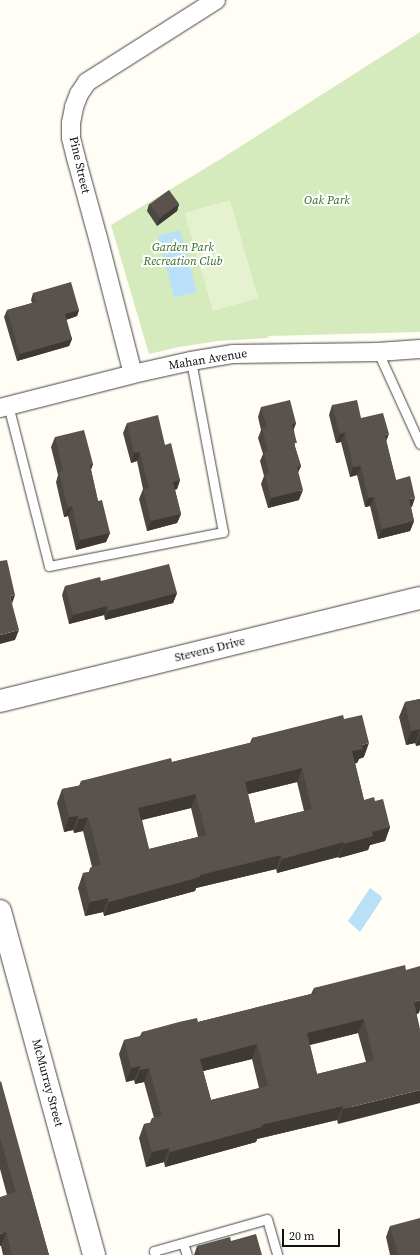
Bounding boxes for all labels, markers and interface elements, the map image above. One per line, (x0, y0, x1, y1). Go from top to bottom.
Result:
street label: Pine Street (65, 135, 93, 195)
park label: Oak Park (304, 194, 350, 208)
park label: Garden Park Recreation Club (144, 241, 222, 269)
street label: Mahan Avenue (168, 347, 248, 373)
street label: Stevens Drive (173, 634, 247, 666)
street label: McMurray Street (28, 1038, 66, 1128)
scale bar (284, 1221, 342, 1247)
text: 20 m (289, 1228, 315, 1244)

